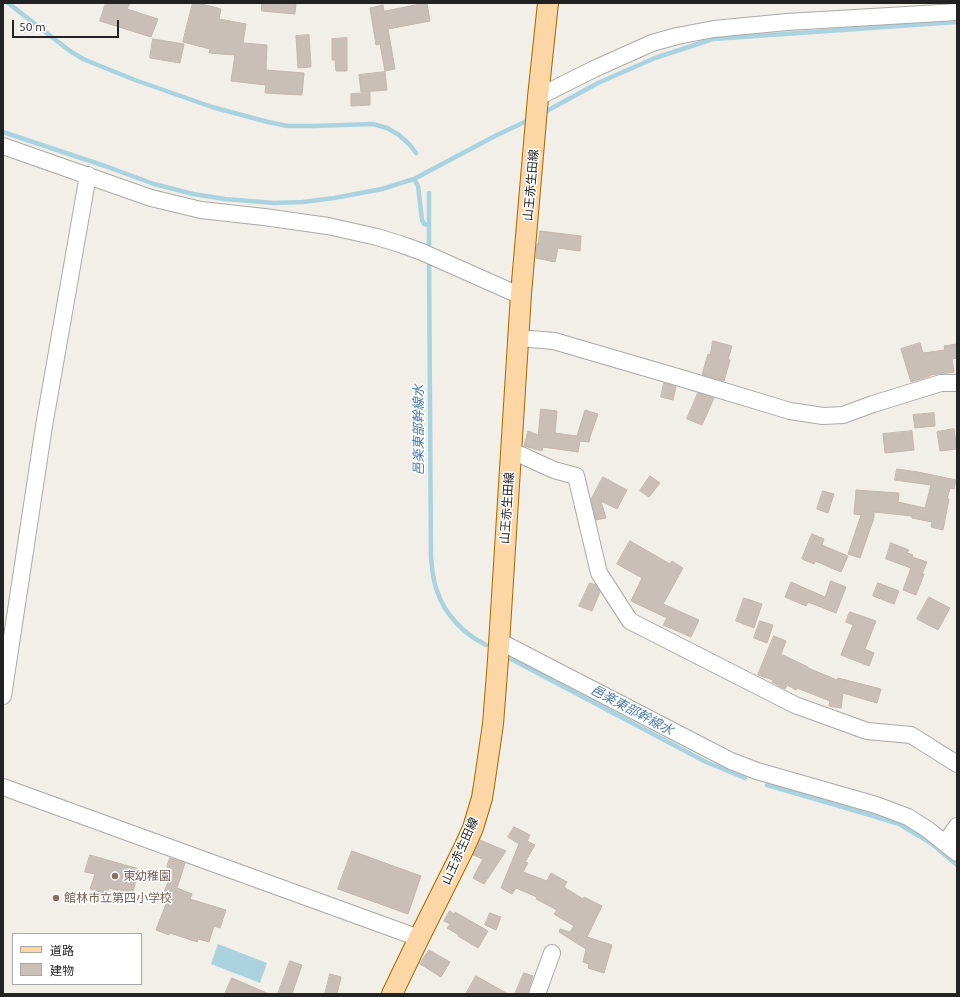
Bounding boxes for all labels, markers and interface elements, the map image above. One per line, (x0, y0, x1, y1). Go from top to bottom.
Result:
scale bar (14, 12, 121, 38)
text: 50 m (19, 20, 46, 33)
street label: 山王赤生田線 (521, 149, 541, 221)
water label: 邑楽東部幹線水 (411, 385, 427, 475)
street label: 山王赤生田線 (497, 472, 517, 544)
water label: 邑楽東部幹線水 (588, 682, 676, 738)
street label: 山王赤生田線 (439, 815, 481, 887)
place label: 東幼稚園 (123, 869, 171, 883)
marker: 東幼稚園 (110, 871, 120, 881)
place label: 館林市立第四小学校 (64, 891, 172, 905)
marker: 館林市立第四小学校 (51, 893, 61, 903)
legend (12, 933, 142, 985)
text: 道路 (50, 944, 74, 957)
text: 建物 (50, 964, 74, 977)

